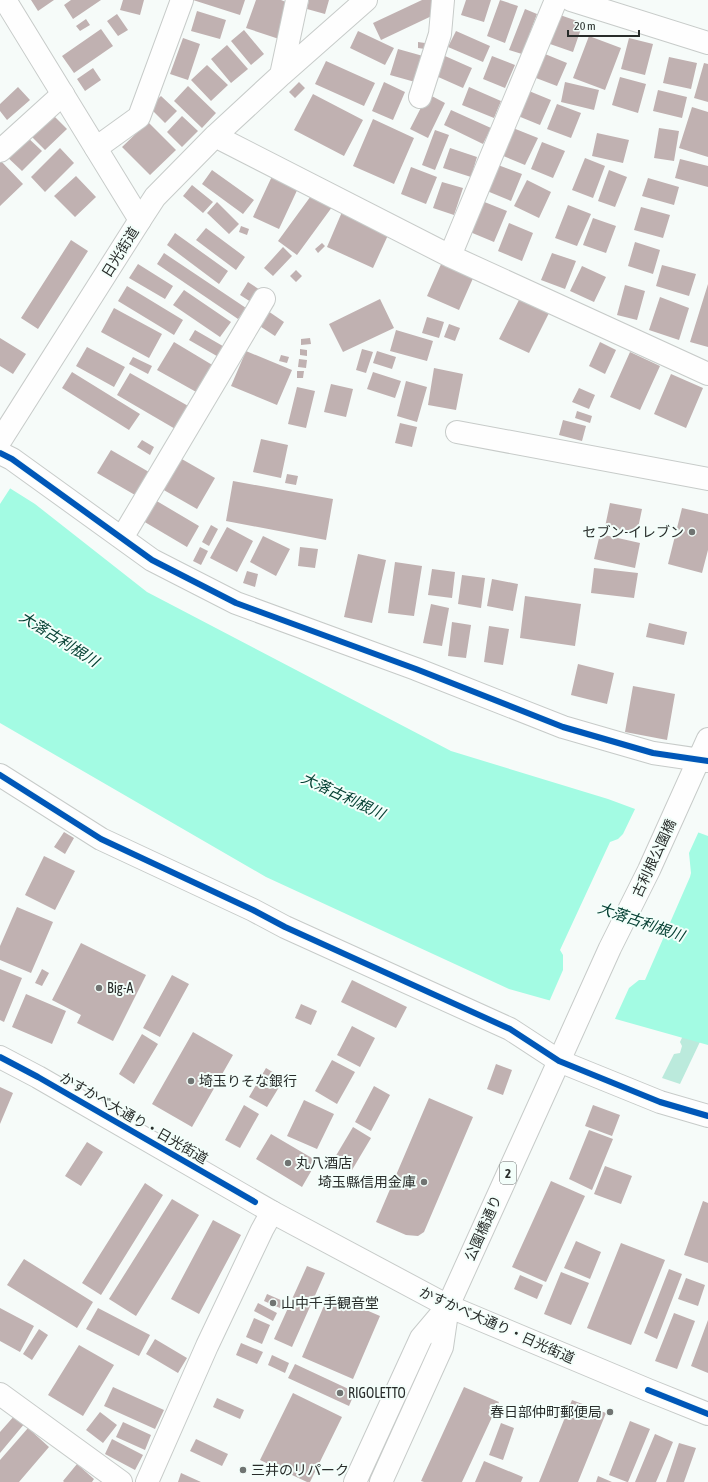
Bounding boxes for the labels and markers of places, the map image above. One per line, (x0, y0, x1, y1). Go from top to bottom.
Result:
place label: セブン-イレブン (583, 524, 684, 540)
marker: セブン-イレブン (687, 527, 697, 537)
place label: Big-A (107, 980, 133, 996)
marker: Big-A (94, 983, 104, 993)
place label: 埼玉りそな銀行 (199, 1073, 297, 1089)
marker: 埼玉りそな銀行 (186, 1076, 196, 1086)
place label: 丸八酒店 (296, 1155, 352, 1171)
marker: 丸八酒店 (283, 1158, 293, 1168)
place label: 埼玉縣信用金庫 (318, 1174, 416, 1190)
marker: 埼玉縣信用金庫 (419, 1177, 429, 1187)
place label: 山中千手観音堂 (281, 1295, 379, 1311)
marker: 山中千手観音堂 (268, 1298, 278, 1308)
place label: RIGOLETTO (348, 1385, 406, 1401)
marker: RIGOLETTO (335, 1388, 345, 1398)
place label: 春日部仲町郵便局 (490, 1404, 602, 1420)
marker: 春日部仲町郵便局 (605, 1407, 615, 1417)
place label: 三井のリパーク (251, 1462, 349, 1478)
marker: 三井のリパーク (238, 1465, 248, 1475)

